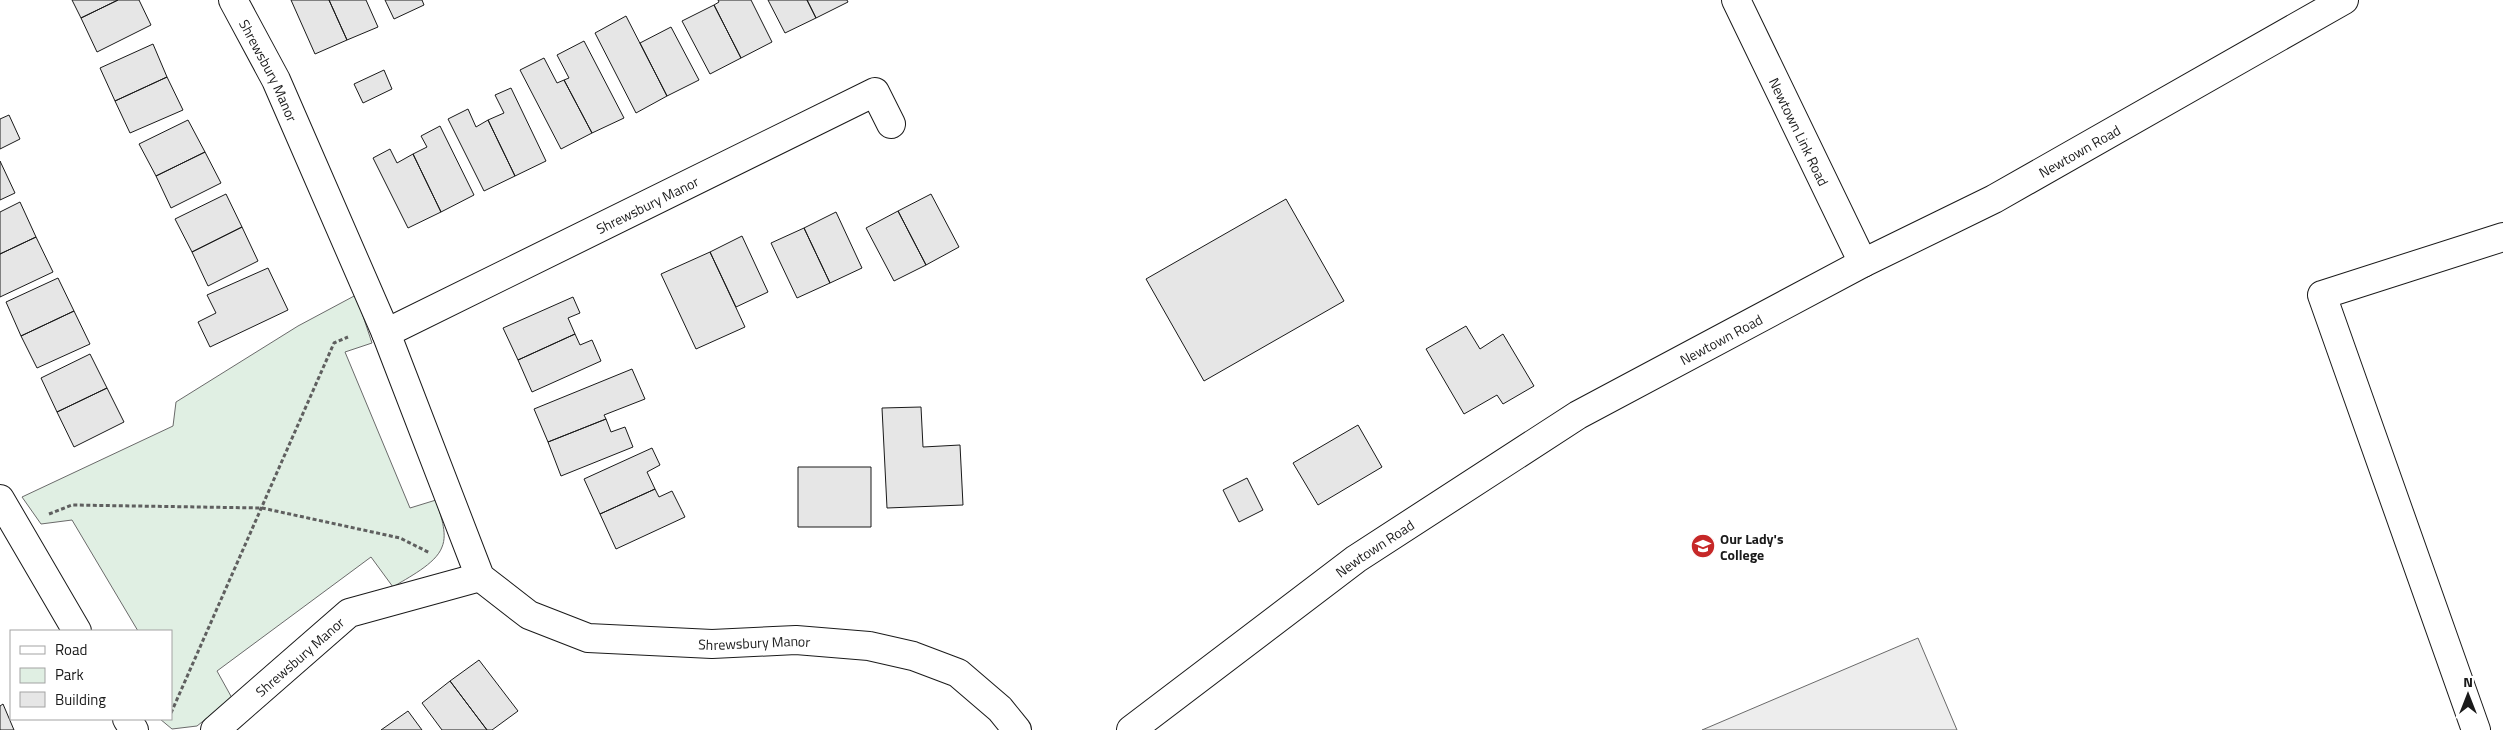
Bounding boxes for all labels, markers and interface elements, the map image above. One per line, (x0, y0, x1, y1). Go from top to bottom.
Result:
street label: Shrewsbury Manor (235, 15, 303, 125)
street label: Newtown Link Road (1764, 74, 1835, 189)
street label: Newtown Road (2034, 119, 2124, 182)
street label: Shrewsbury Manor (592, 170, 702, 239)
street label: Newtown Road (1676, 308, 1766, 370)
street label: Newtown Road (1330, 514, 1418, 582)
place label: Our Lady's College (1720, 528, 1784, 565)
school or university icon: Our Lady's College (1690, 533, 1716, 559)
street label: Shrewsbury Manor (250, 611, 349, 701)
street label: Shrewsbury Manor (698, 629, 811, 655)
legend (10, 630, 172, 720)
text: Road (55, 638, 87, 661)
text: Park (55, 663, 84, 686)
north arrow (2443, 670, 2493, 720)
text: N (2463, 671, 2473, 692)
text: Building (55, 688, 106, 711)

